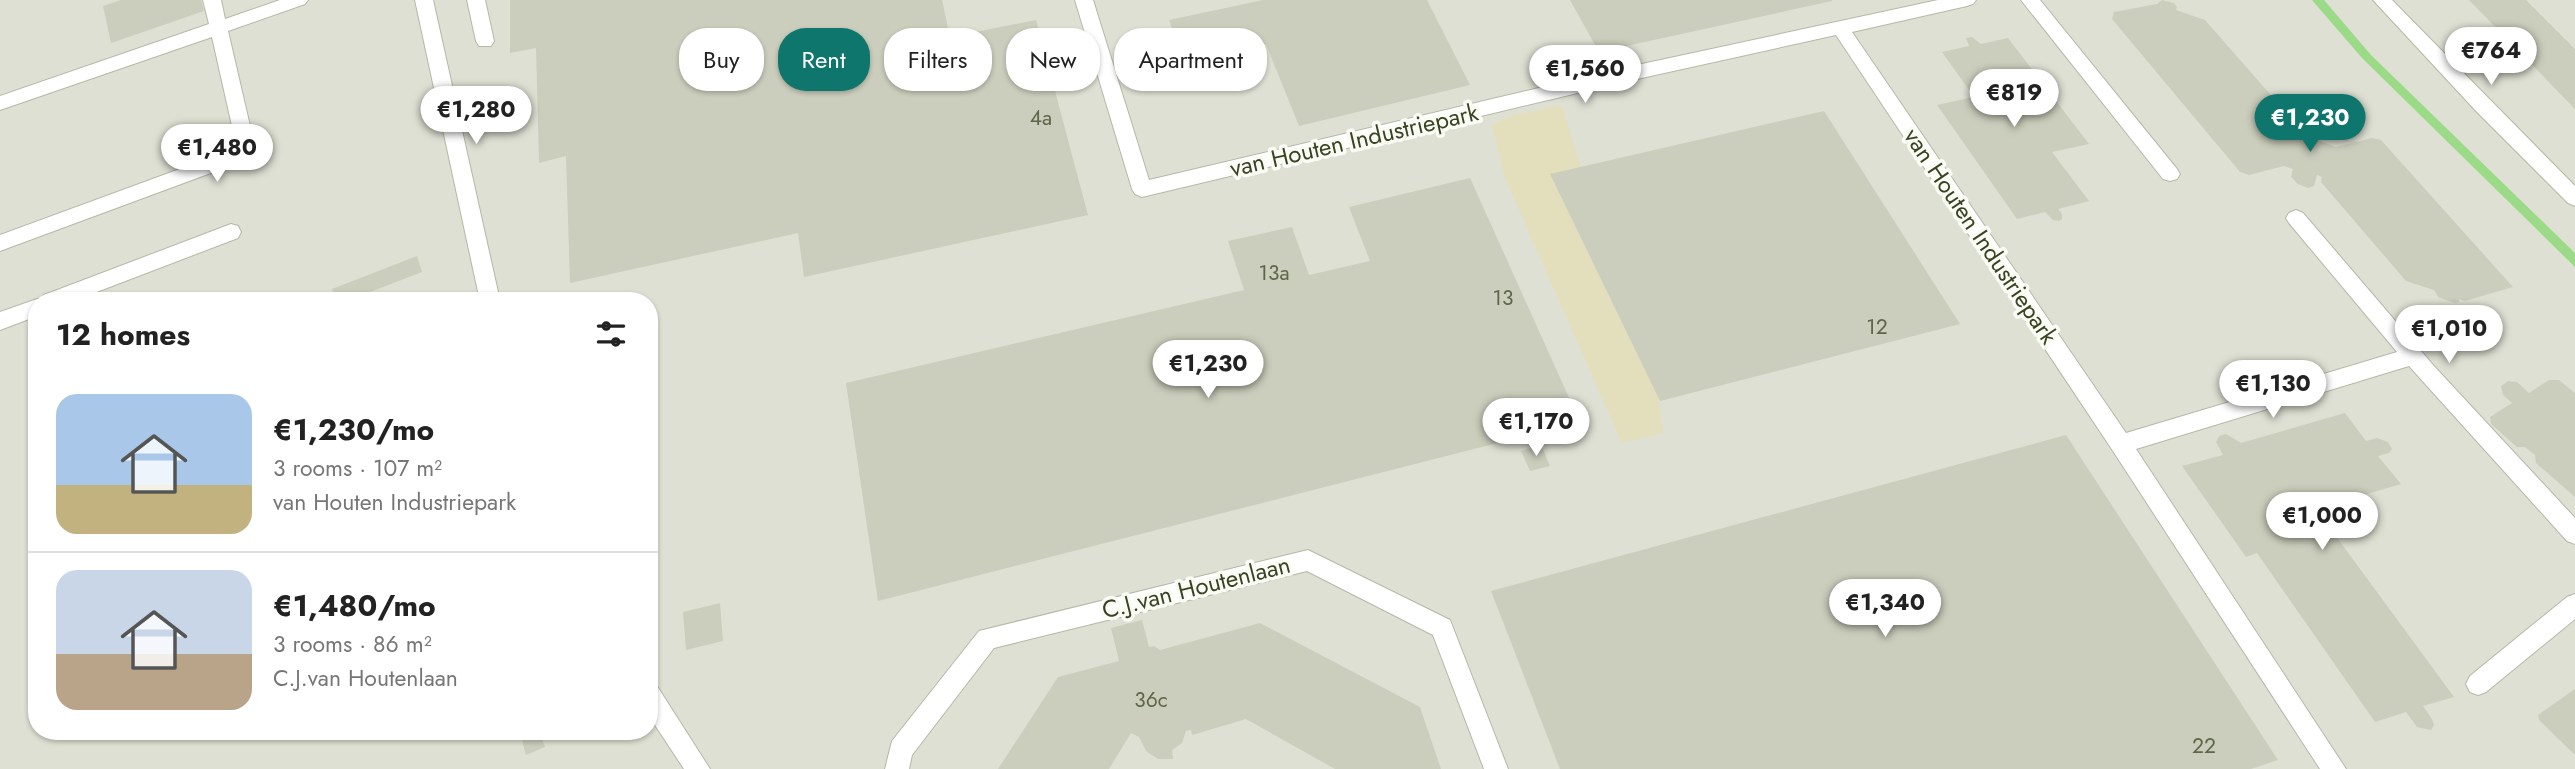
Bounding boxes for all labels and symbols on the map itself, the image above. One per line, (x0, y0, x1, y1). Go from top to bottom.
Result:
pin: €764 (2450, 28, 2532, 87)
pin: €1,560 (1528, 46, 1642, 105)
pin: €819 (1973, 69, 2055, 129)
pin: €1,280 (419, 86, 533, 146)
street label: van Houten Industriepark (1226, 94, 1482, 186)
pin: €1,230 (2253, 94, 2367, 154)
house number: 4a (1030, 103, 1052, 133)
street label: van Houten Industriepark (1896, 121, 2067, 351)
pin: €1,480 (160, 124, 274, 184)
house number: 13a (1258, 258, 1290, 288)
house number: 13 (1493, 283, 1513, 313)
pin: €1,010 (2392, 306, 2506, 365)
house number: 12 (1866, 312, 1888, 342)
pin: €1,230 (1151, 340, 1265, 400)
pin: €1,130 (2216, 360, 2330, 420)
pin: €1,170 (1479, 398, 1593, 458)
pin: €1,000 (2265, 492, 2379, 552)
street label: C.J.van Houtenlaan (1098, 547, 1294, 627)
pin: €1,340 (1828, 580, 1942, 639)
house number: 36c (1134, 685, 1168, 715)
house number: 22 (2192, 731, 2216, 761)

